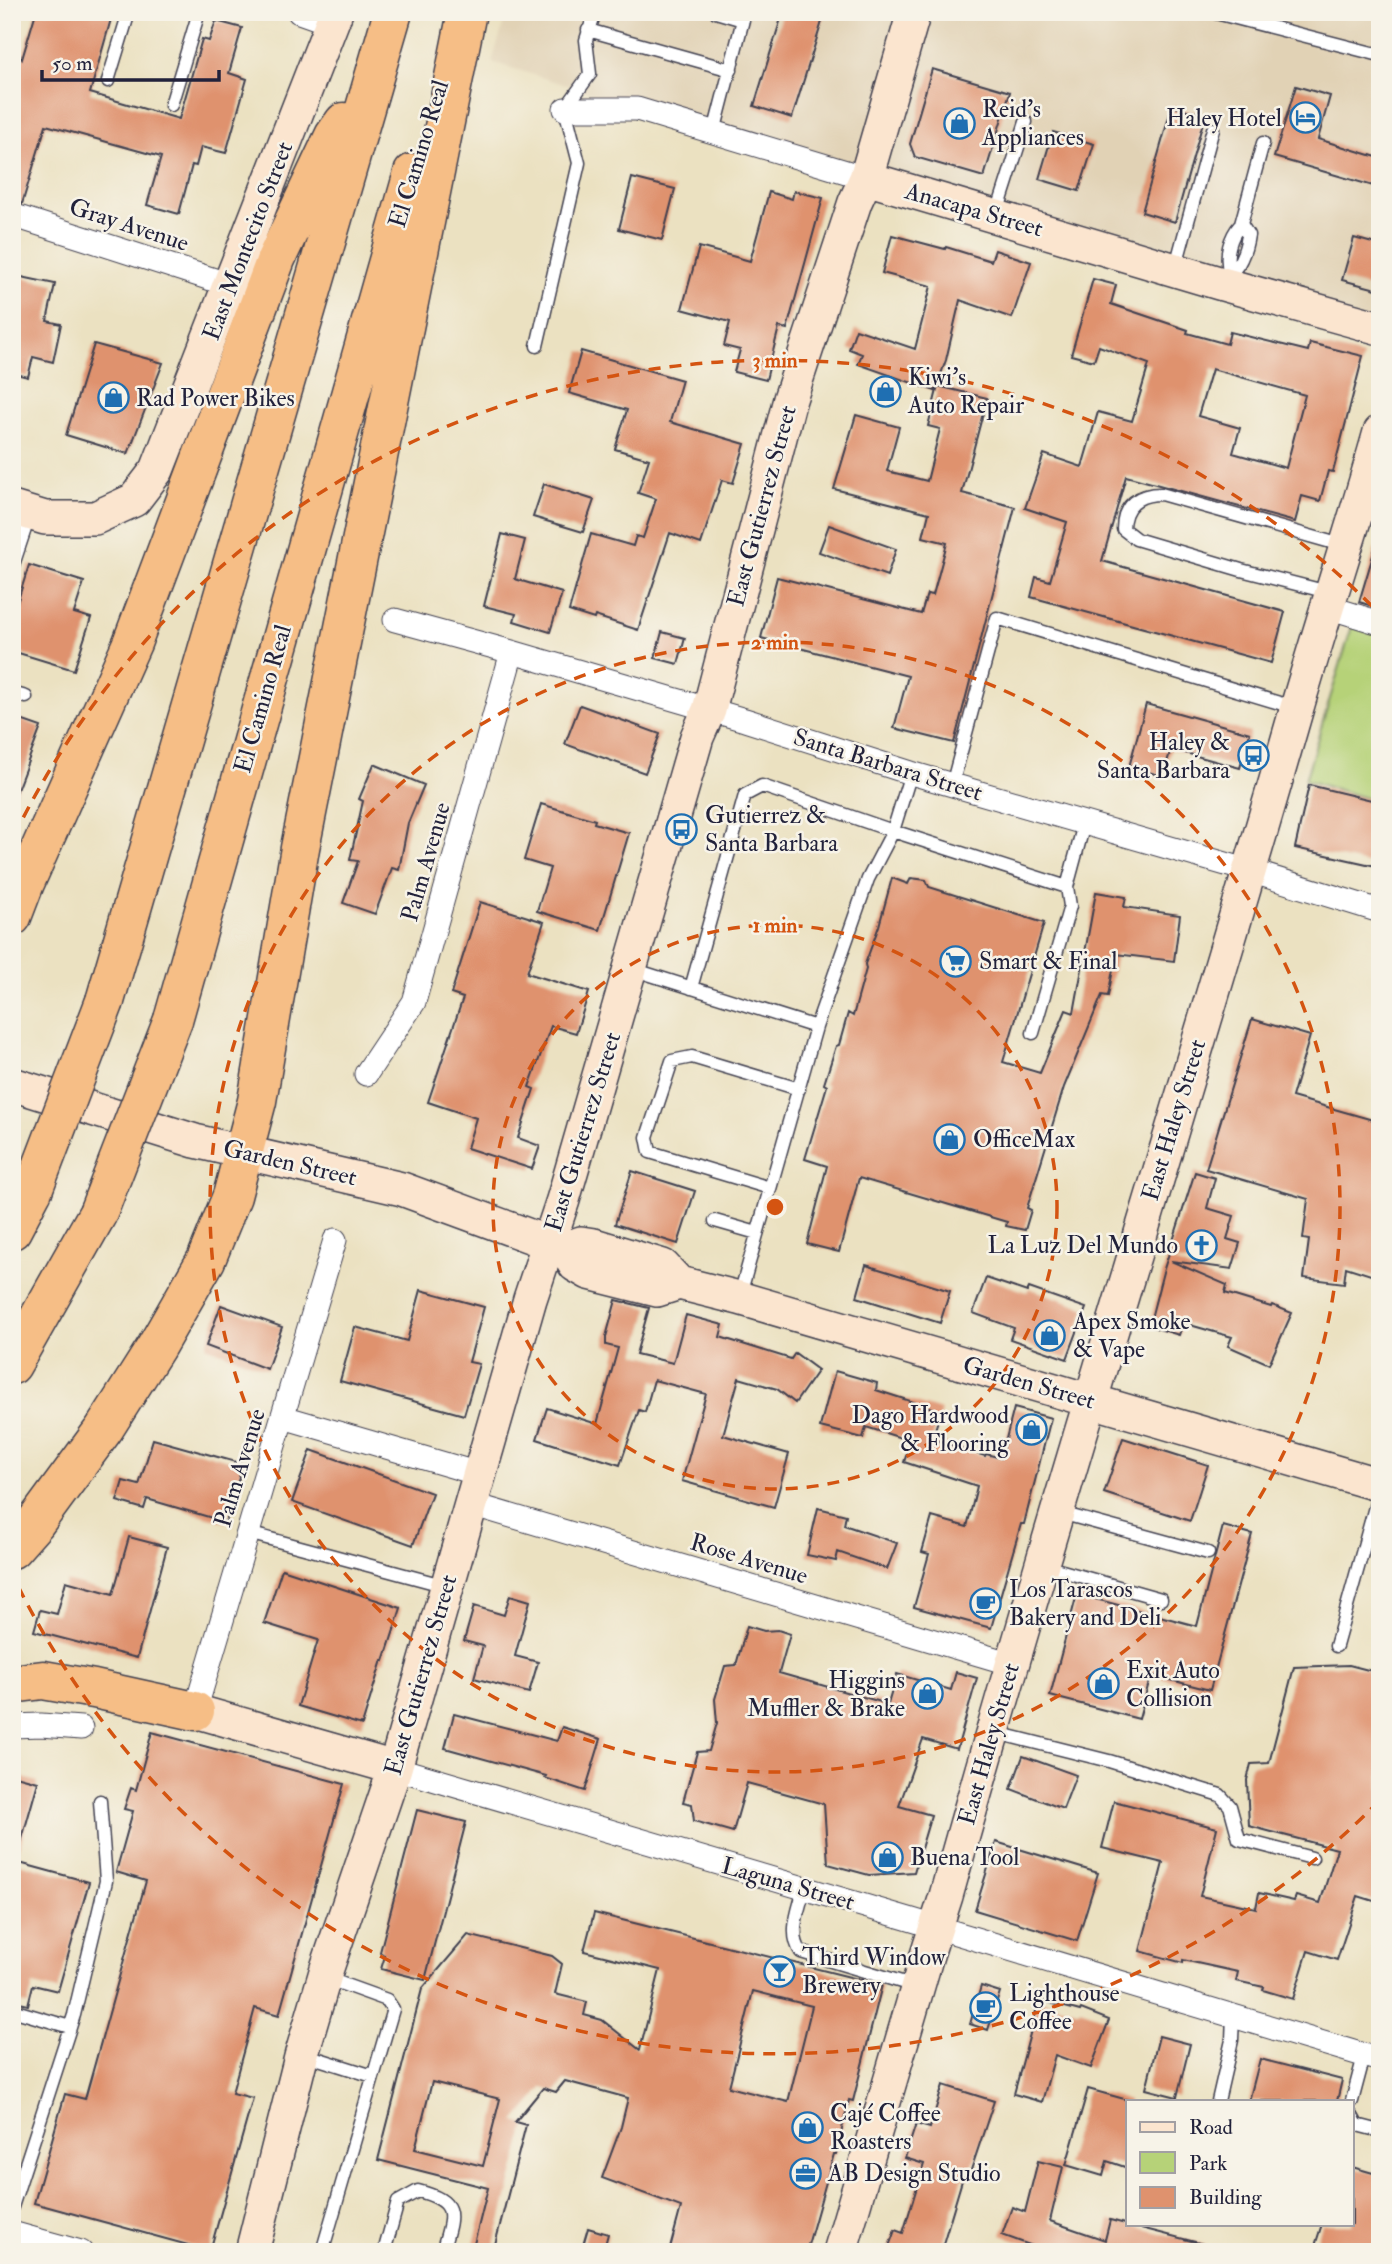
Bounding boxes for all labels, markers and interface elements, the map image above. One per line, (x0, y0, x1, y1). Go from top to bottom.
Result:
scale bar (42, 38, 219, 82)
text: 50 m (52, 50, 93, 77)
street label: El Camino Real (382, 76, 456, 232)
place label: Reid's Appliances (981, 94, 1084, 153)
hotel icon: Haley Hotel (1288, 101, 1322, 135)
place label: Haley Hotel (1166, 103, 1282, 134)
shop icon: Reid's Appliances (942, 106, 976, 140)
street label: East Montecito Street (196, 137, 300, 345)
street label: Anacapa Street (901, 175, 1047, 245)
street label: Gray Avenue (65, 191, 193, 259)
text: 3 min (752, 347, 798, 374)
place label: Kiwi's Auto Repair (907, 362, 1024, 421)
shop icon: Kiwi's Auto Repair (868, 374, 902, 408)
shop icon: Rad Power Bikes (96, 381, 130, 415)
place label: Rad Power Bikes (136, 383, 295, 414)
street label: East Gutierrez Street (720, 402, 804, 610)
street label: El Camino Real (227, 621, 299, 777)
text: 2 min (751, 629, 799, 656)
street label: Santa Barbara Street (790, 722, 986, 809)
place label: Haley & Santa Barbara (1097, 727, 1231, 786)
bus stop icon: Haley & Santa Barbara (1236, 739, 1270, 773)
street label: Palm Avenue (394, 799, 458, 925)
place label: Gutierrez & Santa Barbara (705, 800, 839, 859)
bus stop icon: Gutierrez & Santa Barbara (665, 812, 699, 846)
text: 1 min (753, 912, 797, 939)
supermarket icon: Smart & Final (939, 944, 973, 978)
place label: Smart & Final (979, 946, 1117, 977)
street label: East Gutierrez Street (538, 1028, 628, 1236)
street label: East Haley Street (1135, 1035, 1213, 1205)
shop icon: OfficeMax (933, 1122, 967, 1156)
place label: OfficeMax (973, 1124, 1076, 1155)
street label: Garden Street (220, 1133, 360, 1193)
centre of rings (763, 1195, 787, 1219)
church icon: La Luz Del Mundo (1184, 1228, 1218, 1262)
place label: La Luz Del Mundo (988, 1230, 1178, 1261)
place label: Apex Smoke & Vape (1072, 1306, 1191, 1365)
shop icon: Apex Smoke & Vape (1033, 1318, 1067, 1352)
street label: Garden Street (959, 1349, 1099, 1417)
place label: Dago Hardwood & Flooring (852, 1400, 1010, 1459)
street label: Palm Avenue (207, 1405, 273, 1531)
shop icon: Dago Hardwood & Flooring (1015, 1412, 1049, 1446)
street label: Rose Avenue (686, 1526, 812, 1592)
street label: East Gutierrez Street (378, 1571, 465, 1779)
place label: Los Tarascos Bakery and Deli (1009, 1574, 1161, 1633)
cafe icon: Los Tarascos Bakery and Deli (969, 1586, 1003, 1620)
place label: Exit Auto Collision (1126, 1655, 1220, 1714)
street label: East Haley Street (951, 1659, 1027, 1829)
place label: Higgins Muffler & Brake (747, 1665, 905, 1724)
shop icon: Exit Auto Collision (1086, 1667, 1120, 1701)
shop icon: Higgins Muffler & Brake (911, 1677, 945, 1711)
shop icon: Buena Tool (870, 1840, 904, 1874)
place label: Buena Tool (910, 1842, 1019, 1873)
street label: Laguna Street (718, 1850, 858, 1918)
place label: Third Window Brewery (802, 1942, 947, 2001)
bar icon: Third Window Brewery (762, 1954, 796, 1988)
place label: Lighthouse Coffee (1009, 1978, 1120, 2037)
cafe icon: Lighthouse Coffee (969, 1990, 1003, 2024)
place label: Cajé Coffee Roasters (830, 2098, 941, 2157)
legend (1126, 2100, 1354, 2226)
shop icon: Cajé Coffee Roasters (790, 2110, 824, 2144)
text: Road (1189, 2114, 1234, 2141)
text: Park (1189, 2150, 1227, 2177)
office icon: AB Design Studio (788, 2156, 822, 2190)
place label: AB Design Studio (827, 2158, 1001, 2189)
text: Building (1189, 2184, 1262, 2211)

